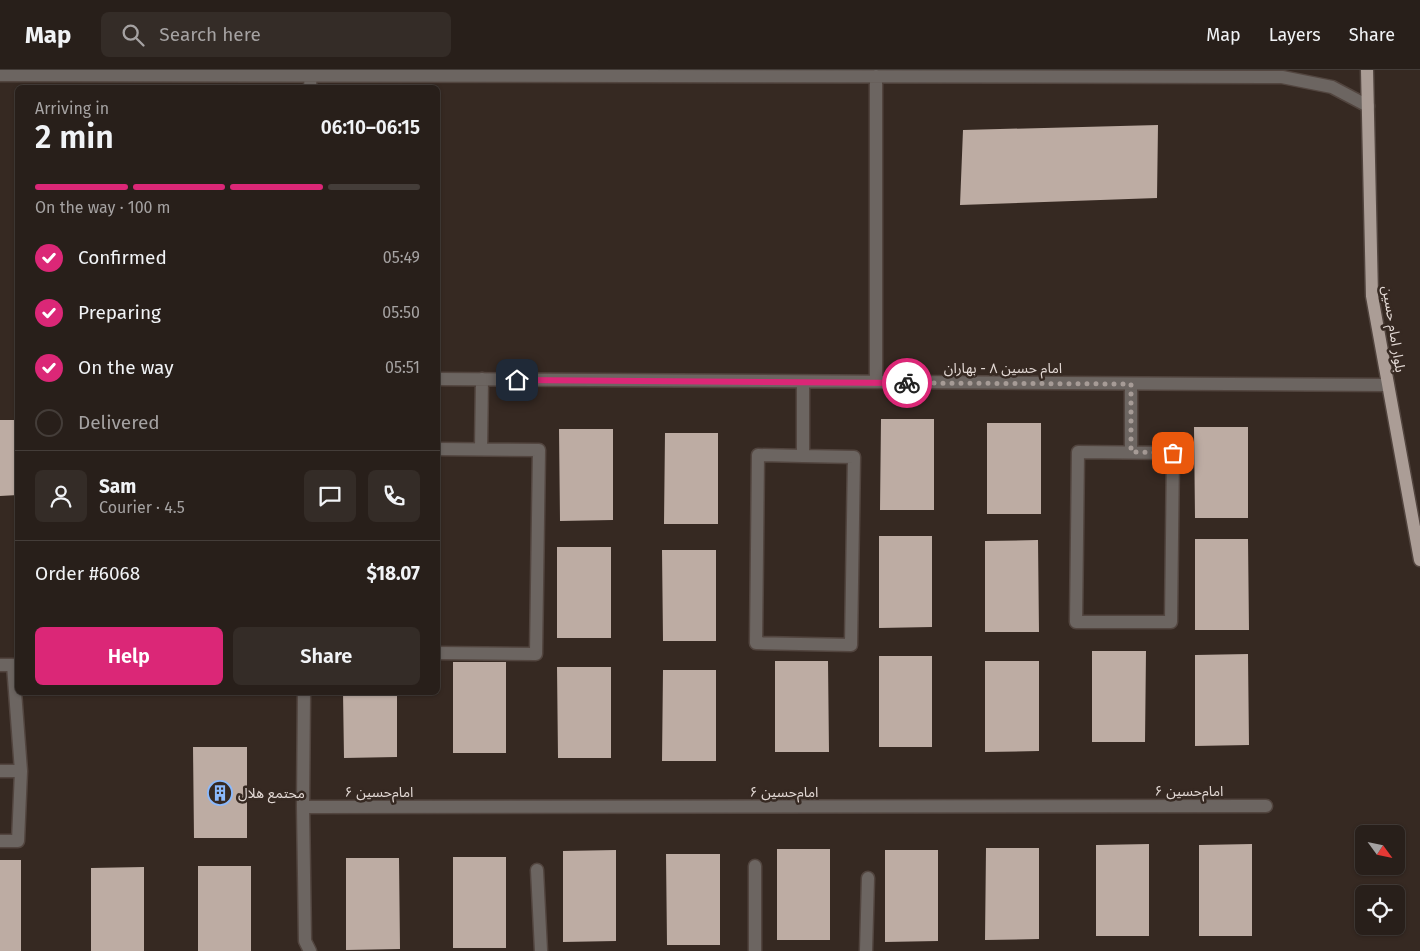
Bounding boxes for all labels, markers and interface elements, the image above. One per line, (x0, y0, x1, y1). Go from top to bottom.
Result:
search box (101, 12, 451, 57)
text: Map (25, 21, 71, 49)
icon: search (119, 21, 147, 49)
text: Search here (159, 23, 261, 46)
text: Map (1206, 24, 1241, 46)
text: Layers (1269, 24, 1321, 46)
text: Share (1349, 24, 1395, 46)
text: Arriving in (35, 99, 109, 118)
text: 06:10–06:15 (321, 116, 420, 139)
text: 2 min (35, 118, 114, 156)
text: On the way · 100 m (35, 198, 170, 217)
icon: check (35, 244, 63, 272)
text: Confirmed (78, 246, 167, 269)
text: 05:49 (383, 248, 420, 267)
street label: بلوار امام حسین (1376, 284, 1409, 374)
icon: check (35, 299, 63, 327)
text: Preparing (78, 301, 161, 324)
text: 05:50 (382, 303, 420, 322)
icon: check (35, 354, 63, 382)
text: On the way (78, 356, 174, 379)
text: 05:51 (385, 358, 420, 377)
courier (882, 358, 932, 408)
pin (496, 359, 538, 401)
street label: امام حسین ۸ - بهاران (944, 360, 1062, 379)
icon: home (503, 366, 531, 394)
icon: bike (893, 369, 921, 397)
text: Delivered (78, 411, 160, 434)
pin (1152, 432, 1194, 474)
icon: bag (1159, 439, 1187, 467)
button: person (35, 470, 87, 522)
button: chat (304, 470, 356, 522)
button: phone (368, 470, 420, 522)
text: Sam (99, 475, 136, 498)
text: Courier · 4.5 (99, 498, 185, 517)
text: Order #6068 (35, 562, 140, 585)
text: $18.07 (366, 562, 420, 585)
button: Help (35, 627, 223, 685)
button: Share (233, 627, 420, 685)
building icon: محتمع هلال (207, 780, 233, 806)
street label: امام‌حسین ۶ (1155, 783, 1223, 802)
street label: امام‌حسین ۶ (345, 784, 413, 803)
street label: امام‌حسین ۶ (750, 784, 818, 803)
place label: محتمع هلال (238, 785, 305, 804)
north arrow (1355, 825, 1405, 875)
map controls (1355, 825, 1405, 935)
button: locate (1355, 885, 1405, 935)

